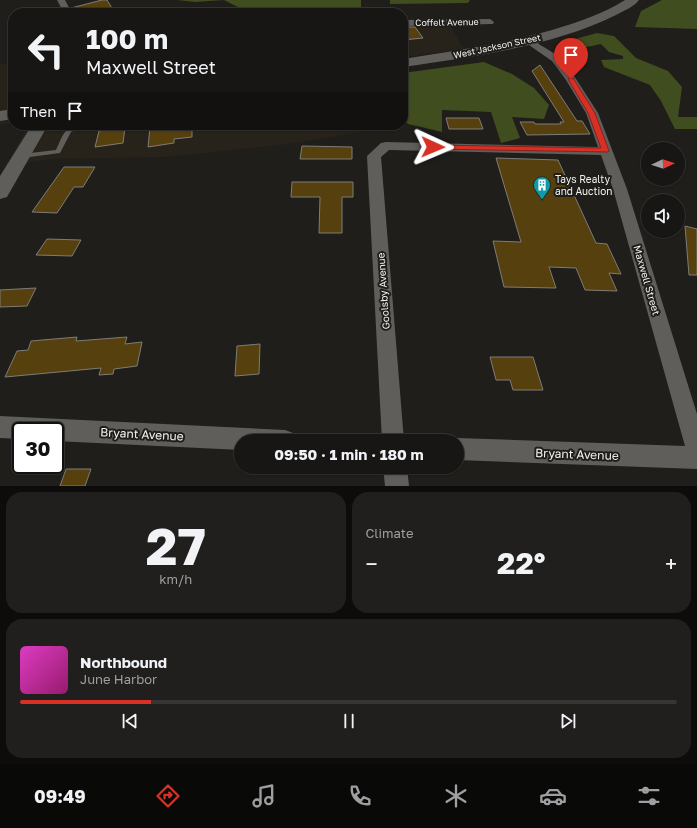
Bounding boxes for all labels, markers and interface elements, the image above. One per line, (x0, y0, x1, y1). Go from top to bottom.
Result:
street label: Coffelt Avenue (415, 16, 479, 28)
text: 100 m (86, 22, 168, 55)
icon: left (20, 24, 72, 76)
street label: West Jackson Street (452, 31, 542, 61)
pin (554, 38, 588, 79)
icon: arrive (560, 44, 582, 66)
text: Maxwell Street (86, 56, 216, 78)
icon: arrive (64, 100, 86, 122)
text: Then (20, 102, 56, 120)
position arrow (412, 126, 454, 168)
north arrow (641, 142, 685, 186)
map controls (641, 142, 685, 238)
place label: Tays Realty and Auction (555, 173, 612, 197)
building icon: Tays Realty and Auction (532, 175, 552, 200)
button: sound (641, 194, 685, 238)
street label: Maxwell Street (631, 244, 663, 316)
street label: Goolsby Avenue (374, 252, 392, 330)
speed limit sign: 30 (12, 422, 64, 474)
street label: Bryant Avenue (100, 424, 184, 444)
text: 09:50 · 1 min · 180 m (274, 445, 424, 463)
street label: Bryant Avenue (535, 445, 619, 463)
text: 27 (146, 514, 206, 576)
text: Climate (366, 525, 413, 541)
text: 22° (497, 545, 545, 581)
text: − (366, 550, 378, 577)
text: + (665, 550, 677, 577)
text: km/h (159, 571, 192, 587)
text: Northbound (80, 653, 167, 671)
text: June Harbor (80, 671, 157, 687)
icon: previous (119, 710, 141, 732)
icon: pause (338, 710, 360, 732)
icon: next (557, 710, 579, 732)
icon: directions (154, 782, 182, 810)
icon: music (250, 782, 278, 810)
icon: phone (346, 782, 374, 810)
icon: climate (442, 782, 470, 810)
icon: car (539, 782, 567, 810)
icon: filters (635, 782, 663, 810)
text: 09:49 (34, 785, 86, 807)

